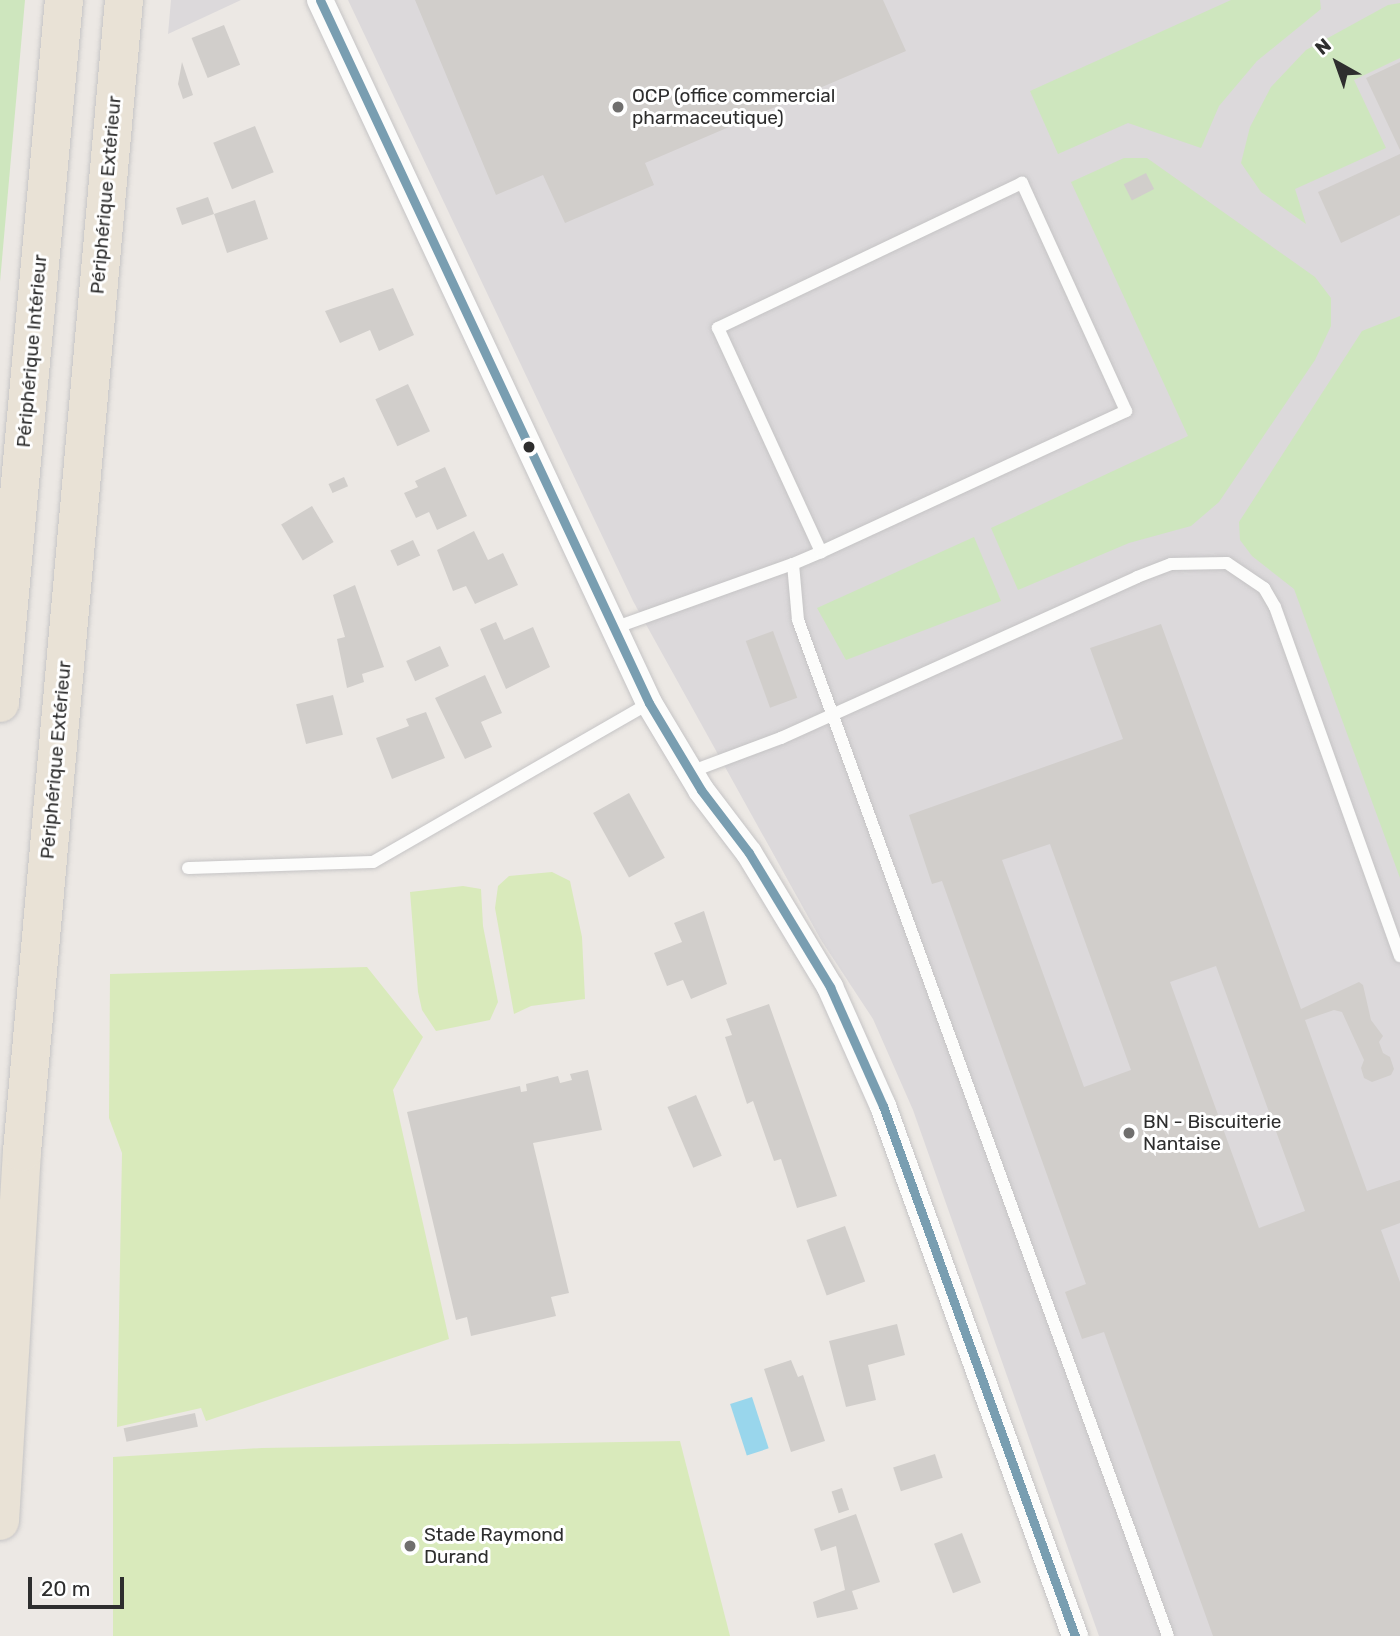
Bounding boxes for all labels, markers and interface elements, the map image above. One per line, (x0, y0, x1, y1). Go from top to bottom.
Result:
north arrow (1302, 28, 1372, 98)
text: N (1311, 33, 1336, 60)
place label: OCP (office commercial pharmaceutique) (632, 85, 836, 129)
street label: Périphérique Extérieur (86, 95, 126, 295)
marker: OCP (office commercial pharmaceutique) (610, 99, 626, 115)
street label: Périphérique Intérieur (12, 254, 52, 448)
unlabelled marker (522, 440, 536, 454)
street label: Périphérique Extérieur (36, 660, 76, 860)
place label: BN - Biscuiterie Nantaise (1143, 1111, 1281, 1155)
marker: BN - Biscuiterie Nantaise (1121, 1125, 1137, 1141)
place label: Stade Raymond Durand (424, 1524, 564, 1568)
marker: Stade Raymond Durand (402, 1538, 418, 1554)
scale bar (32, 1562, 128, 1606)
text: 20 m (41, 1576, 90, 1601)

